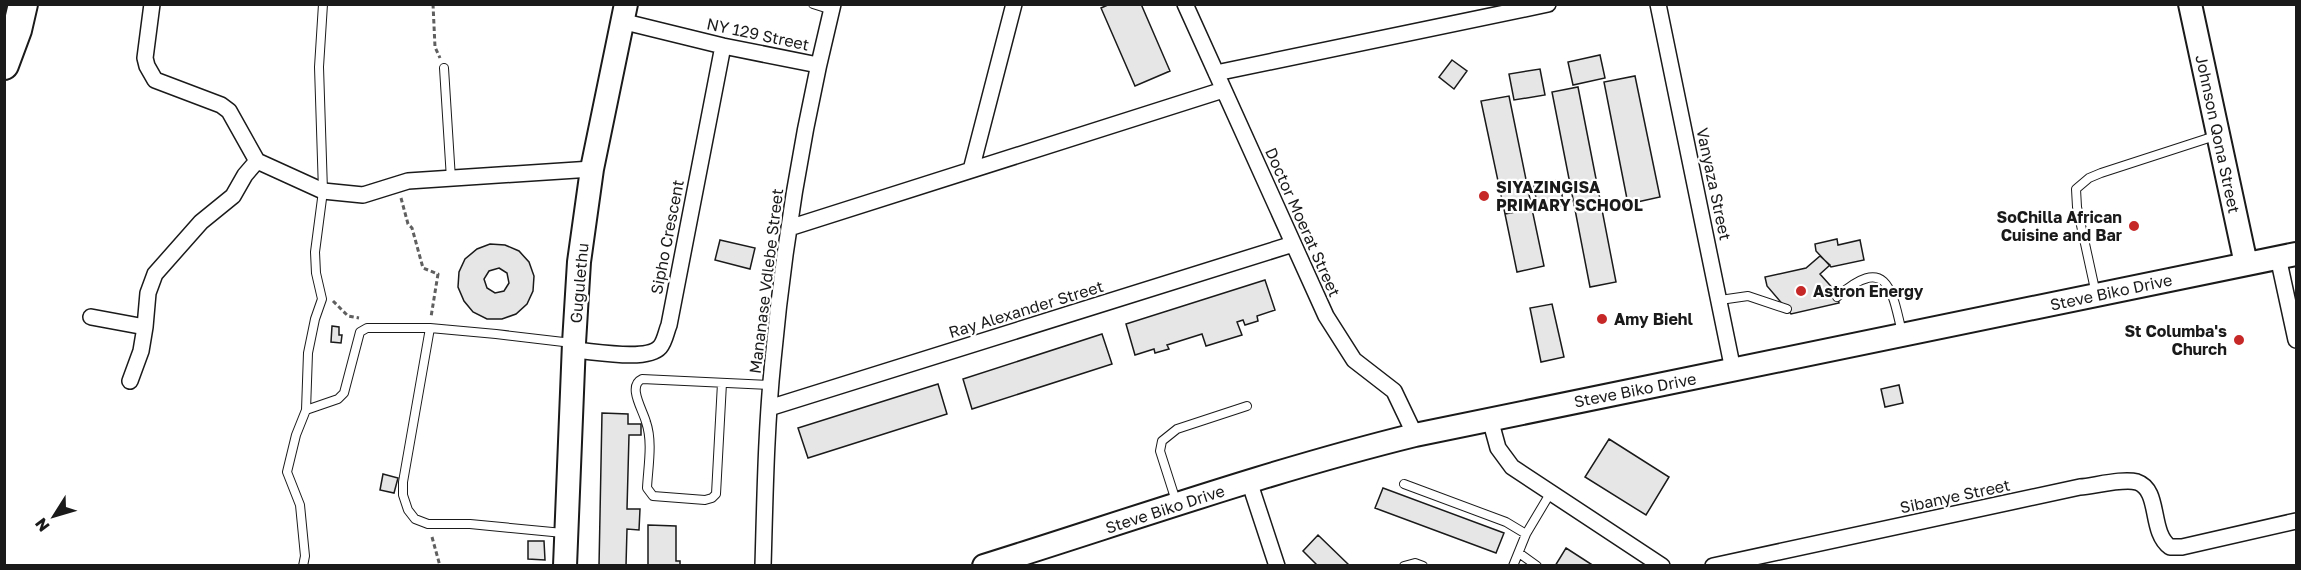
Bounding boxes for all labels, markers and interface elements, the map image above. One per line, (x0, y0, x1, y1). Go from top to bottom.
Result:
street label: NY 129 Street (705, 13, 811, 55)
street label: Johnson Qona Street (2191, 53, 2245, 215)
street label: Vanyaza Street (1692, 126, 1736, 242)
street label: Doctor Moerat Street (1261, 144, 1345, 300)
place label: SIYAZINGISA PRIMARY SCHOOL (1496, 177, 1643, 215)
street label: Sipho Crescent (646, 178, 688, 296)
street label: Mananase Vdlebe Street (745, 187, 787, 375)
marker: SIYAZINGISA PRIMARY SCHOOL (1477, 189, 1491, 203)
place label: SoChilla African Cuisine and Bar (1997, 207, 2122, 245)
marker: SoChilla African Cuisine and Bar (2127, 219, 2141, 233)
street label: Gugulethu (566, 242, 592, 324)
street label: Steve Biko Drive (2048, 269, 2174, 315)
street label: Ray Alexander Street (946, 276, 1106, 342)
place label: Astron Energy (1813, 281, 1924, 301)
marker: Astron Energy (1794, 284, 1808, 298)
place label: Amy Biehl (1614, 309, 1693, 329)
marker: Amy Biehl (1595, 312, 1609, 326)
place label: St Columba's Church (2124, 321, 2227, 359)
marker: St Columba's Church (2232, 333, 2246, 347)
street label: Steve Biko Drive (1572, 368, 1698, 412)
street label: Sibanye Street (1898, 475, 2012, 517)
street label: Steve Biko Drive (1103, 480, 1227, 538)
north arrow (24, 486, 84, 546)
text: N (30, 514, 54, 536)

